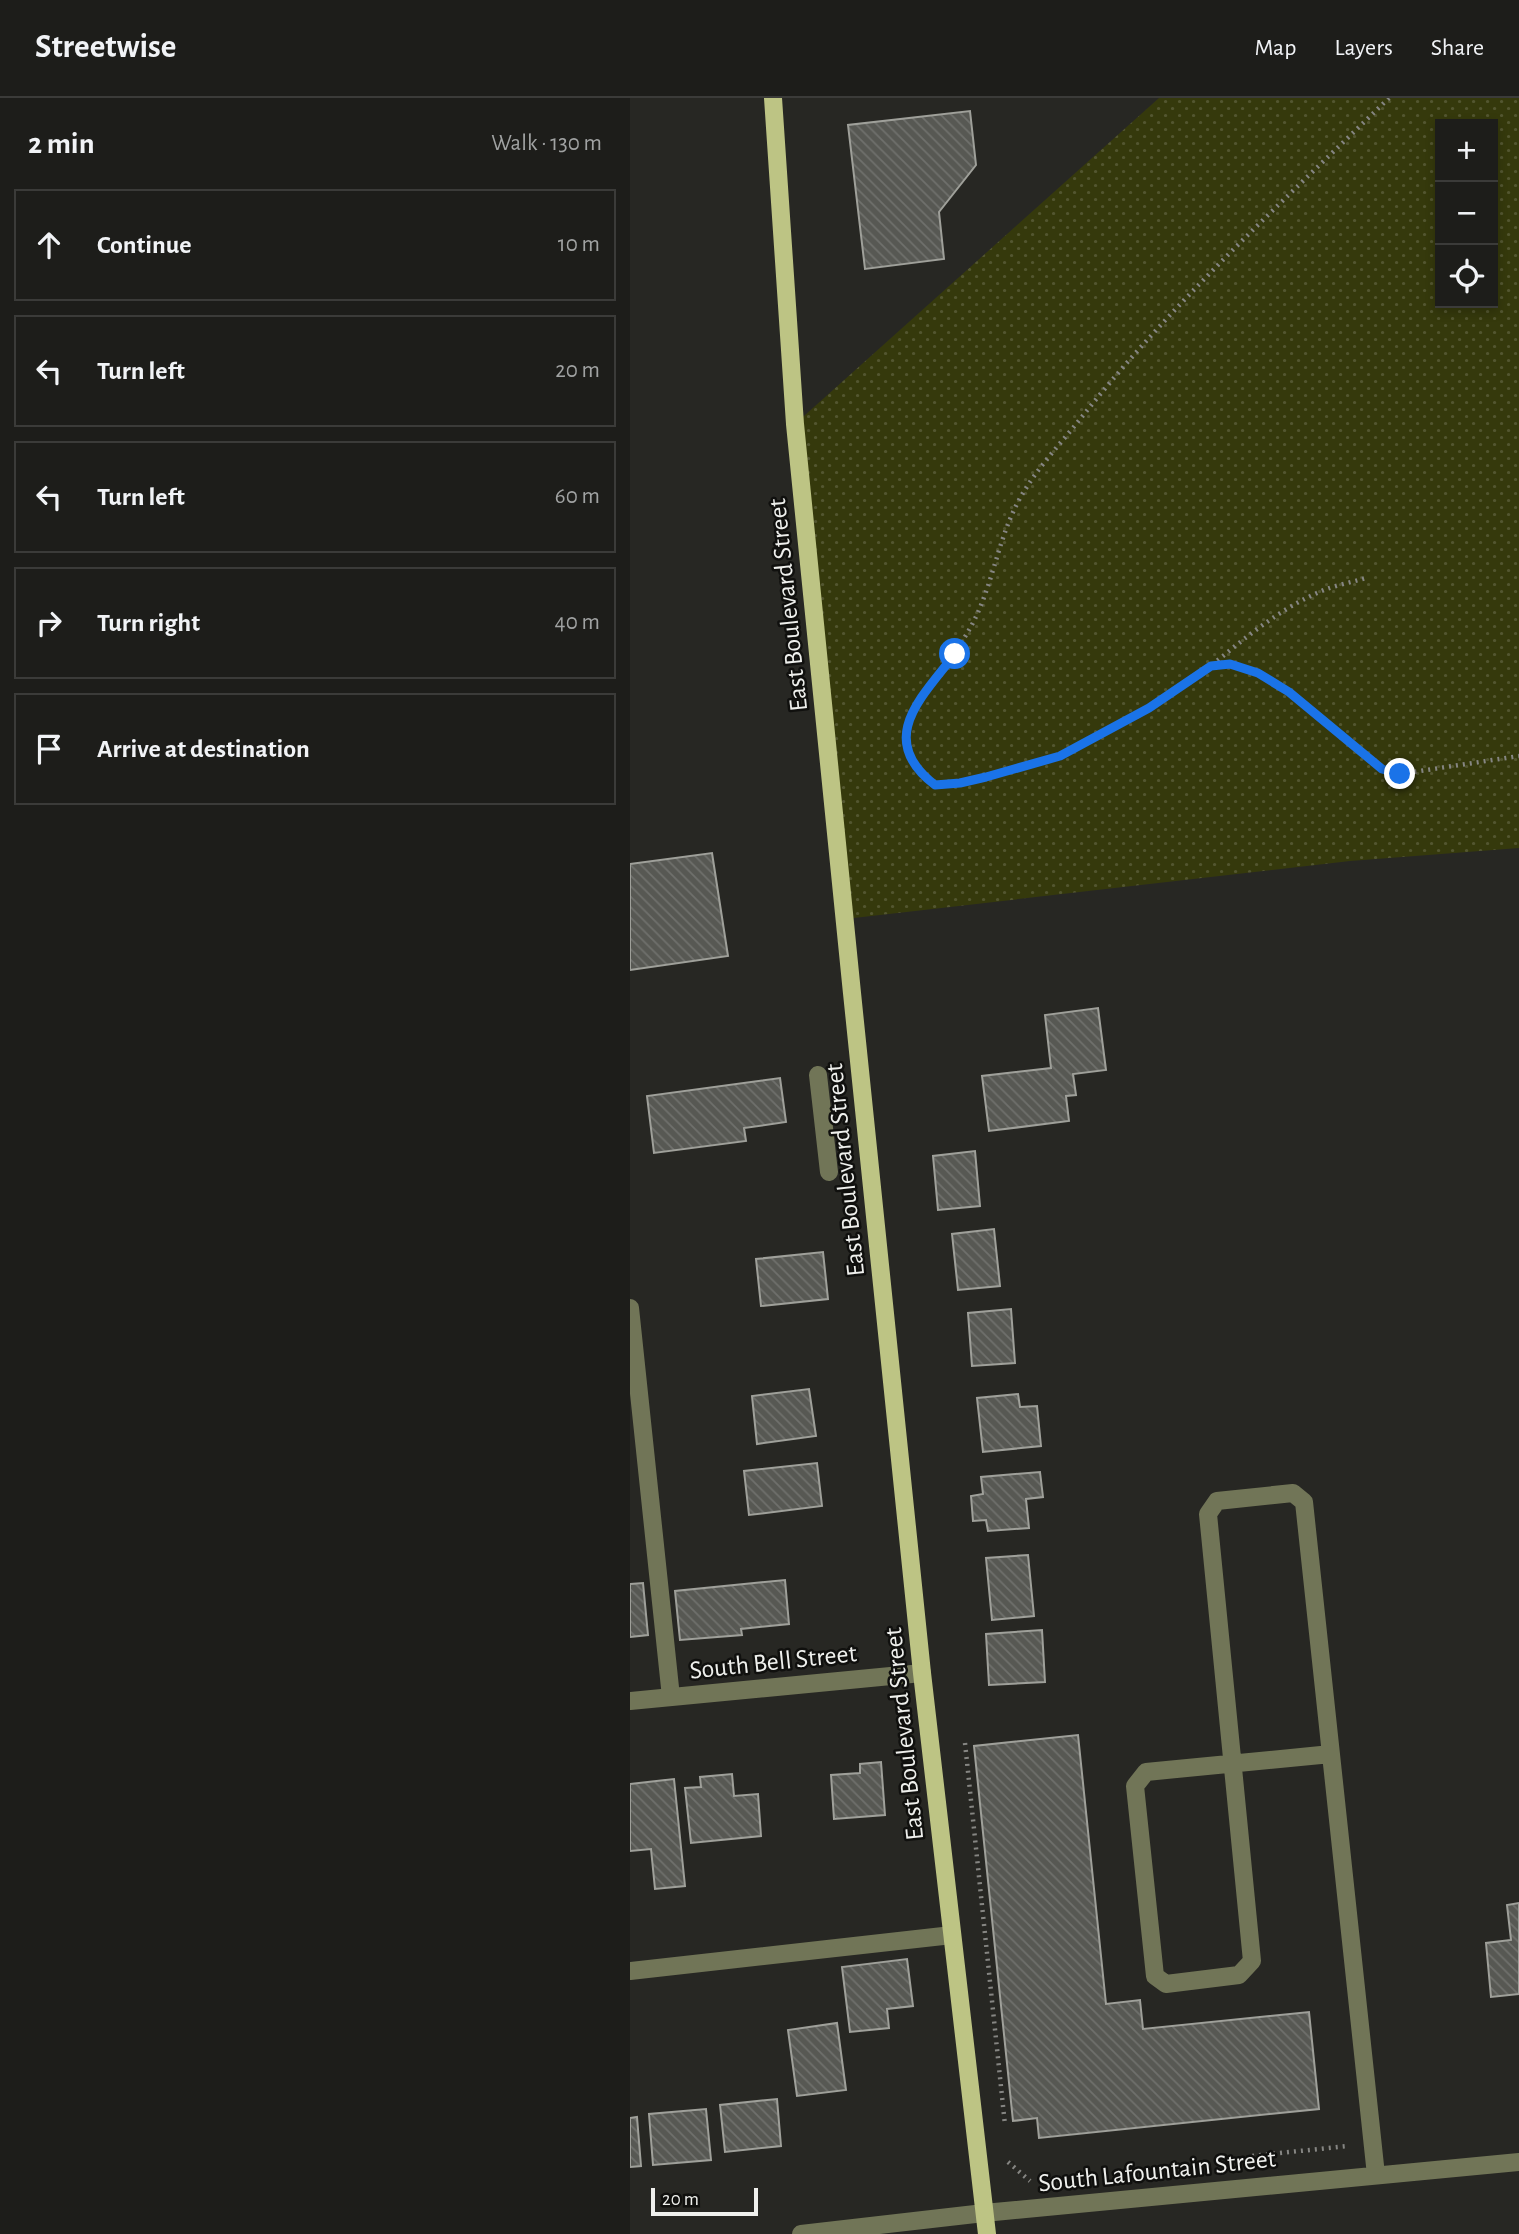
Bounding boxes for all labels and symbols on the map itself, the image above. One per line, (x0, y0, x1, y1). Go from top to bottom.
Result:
street label: East Boulevard Street (764, 497, 812, 713)
route start (939, 638, 970, 669)
route end (1384, 758, 1415, 789)
street label: East Boulevard Street (821, 1062, 869, 1278)
street label: East Boulevard Street (880, 1626, 928, 1842)
street label: South Bell Street (688, 1640, 858, 1684)
street label: South Lafountain Street (1037, 2146, 1277, 2196)
scale bar (651, 2185, 758, 2217)

